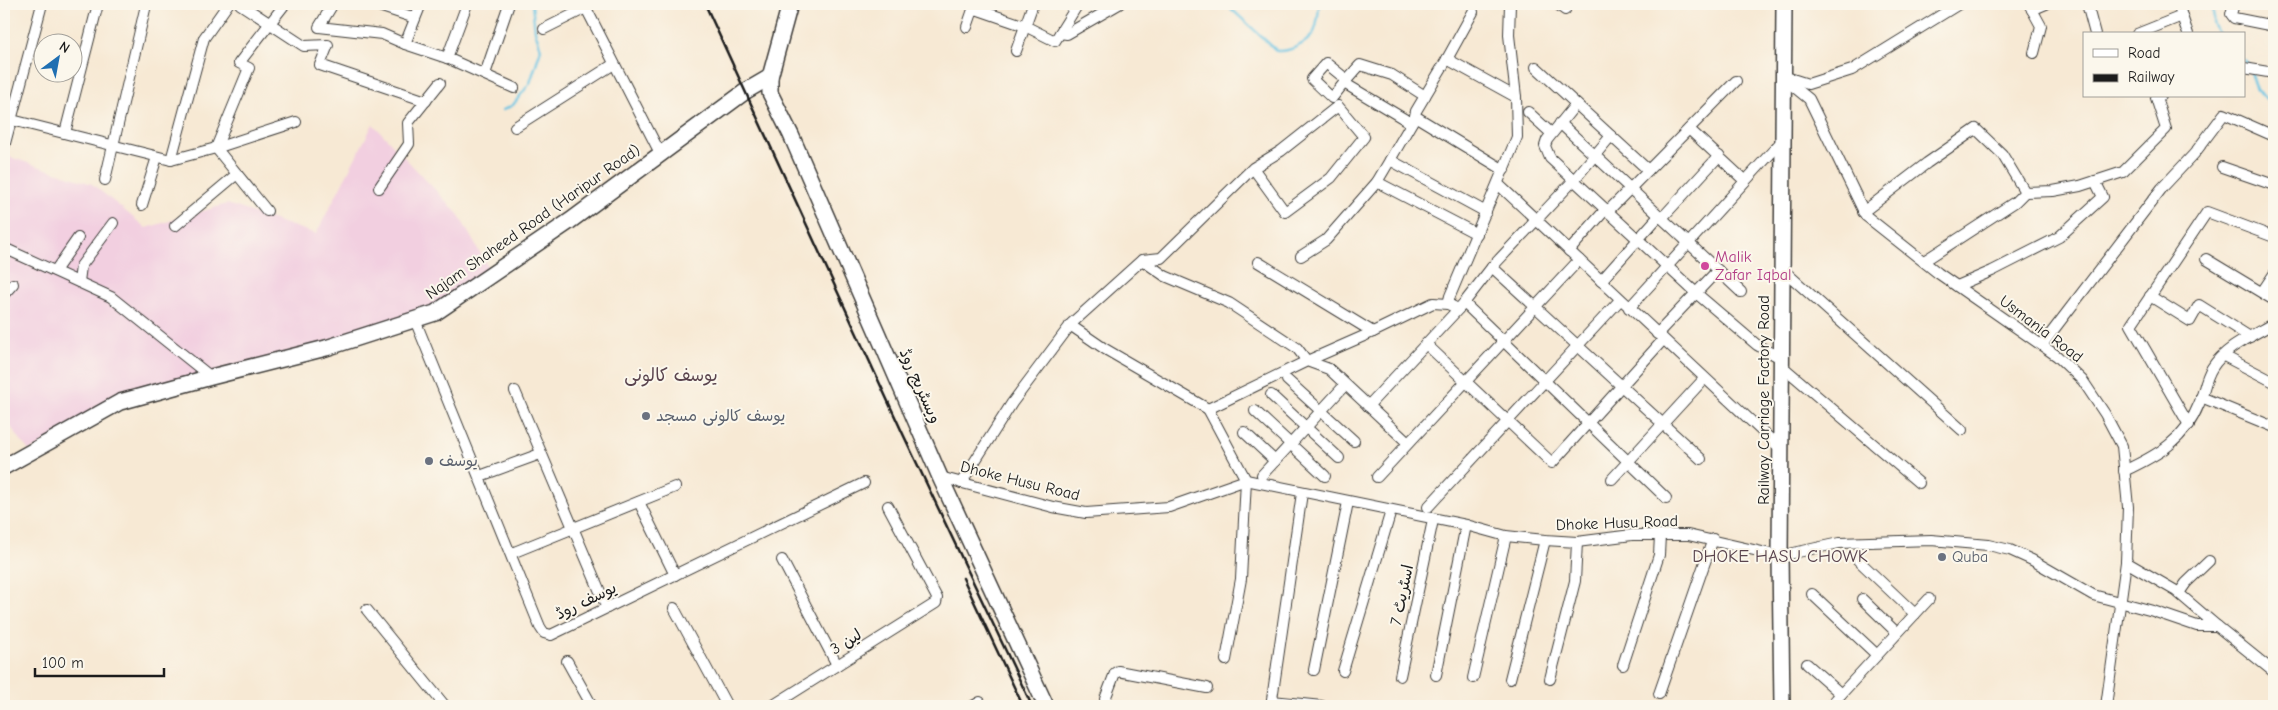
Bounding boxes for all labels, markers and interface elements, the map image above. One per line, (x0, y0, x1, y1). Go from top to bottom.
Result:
north arrow (32, 32, 82, 82)
legend (2083, 32, 2246, 98)
text: N (56, 38, 73, 57)
text: Road (2128, 44, 2160, 62)
text: Railway (2128, 68, 2175, 86)
street label: Najam Shaheed Road (Haripur Road) (423, 141, 643, 303)
place label: Malik Zafar Iqbal (1715, 248, 1792, 284)
marker: Malik Zafar Iqbal (1699, 260, 1711, 272)
street label: Usmania Road (1996, 292, 2086, 366)
street label: Railway Carriage Factory Road (1755, 295, 1773, 505)
street label: ویسٹریج روڈ (895, 346, 944, 427)
district label: یوسف کالونی (624, 365, 718, 387)
place label: یوسف کالونی مسجد (656, 407, 785, 426)
marker: یوسف کالونی مسجد (640, 410, 652, 422)
place label: یوسف (439, 452, 478, 471)
marker: یوسف (423, 455, 435, 467)
street label: Dhoke Husu Road (958, 457, 1082, 505)
street label: Dhoke Husu Road (1556, 512, 1678, 534)
district label: DHOKE HASU CHOWK (1692, 546, 1868, 567)
place label: Quba (1952, 548, 1988, 566)
marker: Quba (1936, 551, 1948, 563)
street label: اسٹریٹ 7 (1387, 563, 1417, 627)
street label: یوسف روڈ (553, 579, 620, 624)
street label: لین 3 (827, 626, 865, 658)
scale bar (35, 645, 164, 677)
text: 100 m (42, 654, 84, 672)

